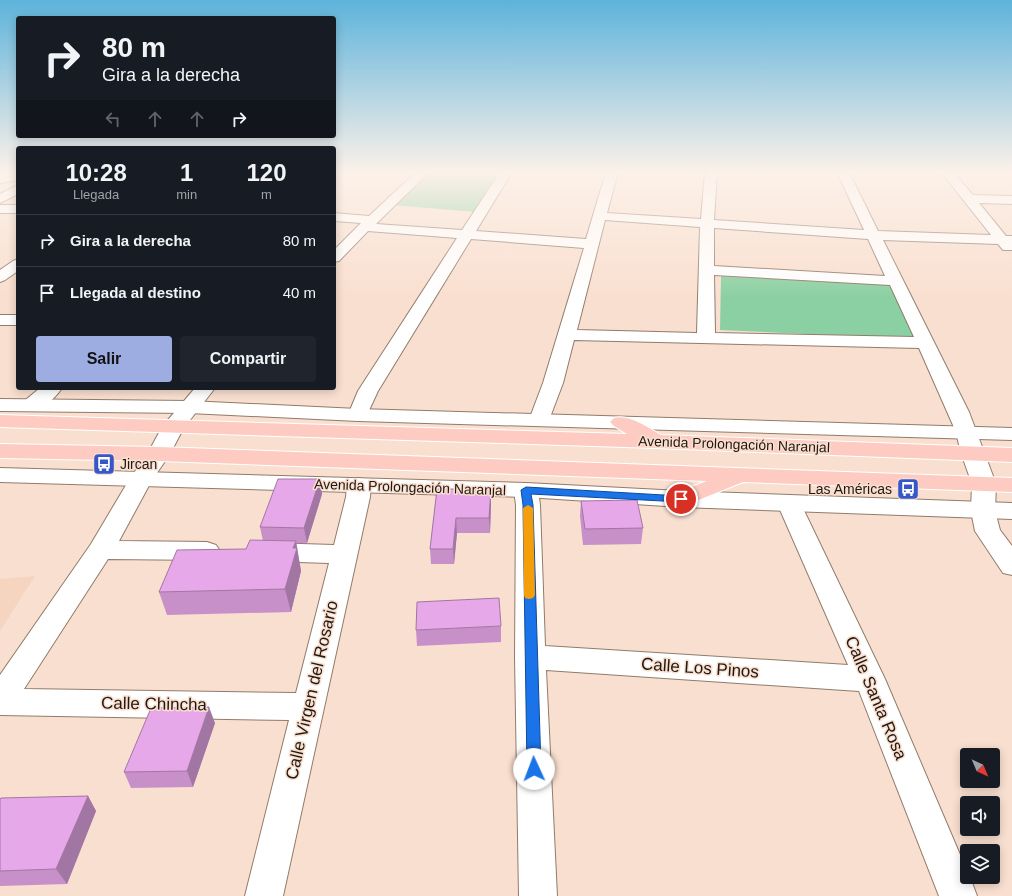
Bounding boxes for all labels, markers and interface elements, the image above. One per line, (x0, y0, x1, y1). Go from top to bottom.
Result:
icon: right (36, 32, 88, 84)
text: 80 m (102, 32, 166, 63)
text: Gira a la derecha (102, 65, 240, 85)
icon: left (102, 108, 124, 130)
icon: ahead (144, 108, 166, 130)
icon: ahead (186, 108, 208, 130)
icon: right (228, 108, 250, 130)
text: 10:28 (65, 159, 127, 186)
text: 1 (180, 159, 193, 186)
text: 120 (247, 159, 287, 186)
text: Llegada (73, 187, 119, 202)
text: min (176, 187, 197, 202)
text: m (261, 187, 272, 202)
icon: right (36, 230, 58, 252)
text: Gira a la derecha (70, 232, 191, 249)
text: 80 m (283, 232, 316, 249)
icon: arrive (36, 282, 58, 304)
text: Llegada al destino (70, 284, 201, 301)
text: 40 m (283, 284, 316, 301)
button: Salir (36, 336, 172, 382)
button: Compartir (180, 336, 316, 382)
street label: Avenida Prolongación Naranjal (638, 433, 830, 455)
bus stop icon: Jircan (91, 451, 117, 477)
place label: Jircan (120, 456, 157, 472)
street label: Avenida Prolongación Naranjal (314, 476, 506, 498)
bus stop icon: Las Américas (895, 476, 921, 502)
place label: Las Américas (808, 481, 892, 497)
pin (664, 482, 698, 516)
icon: arrive (670, 488, 692, 510)
street label: Calle Virgen del Rosario (282, 599, 342, 781)
street label: Calle Santa Rosa (841, 633, 911, 763)
street label: Calle Los Pinos (640, 654, 760, 682)
street label: Calle Chincha (101, 694, 208, 714)
position arrow (513, 748, 555, 790)
north arrow (960, 748, 1000, 788)
map controls (960, 748, 1000, 884)
button: sound (960, 796, 1000, 836)
button: layers (960, 844, 1000, 884)

